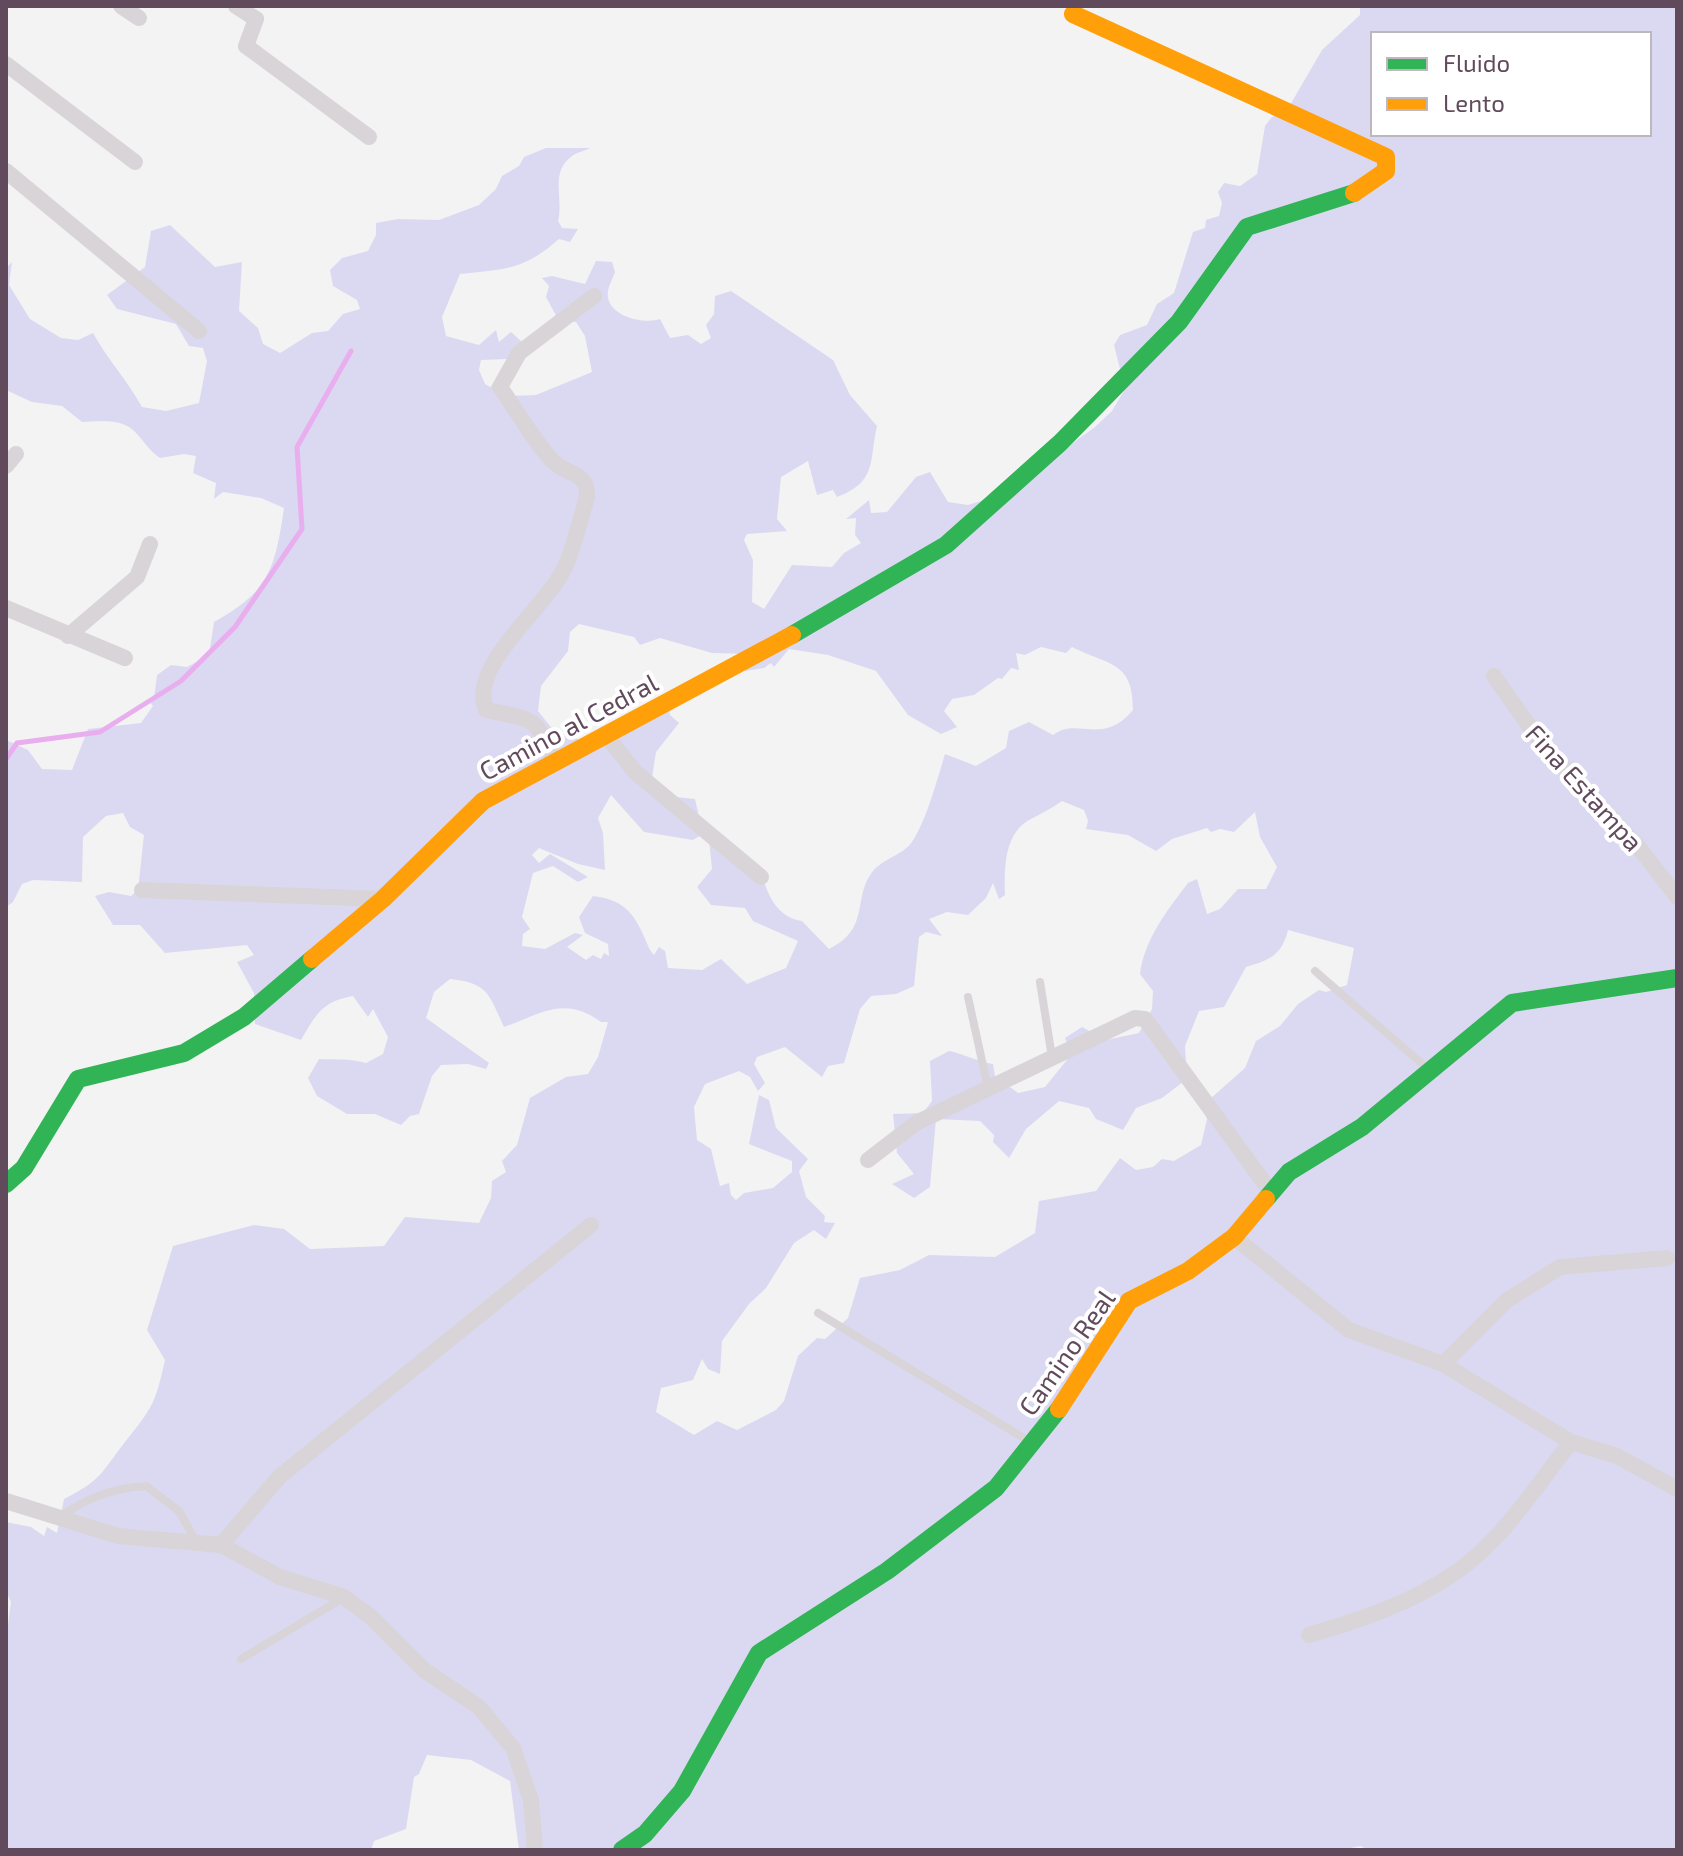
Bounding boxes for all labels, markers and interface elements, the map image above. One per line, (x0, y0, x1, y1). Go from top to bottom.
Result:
legend (1371, 32, 1651, 136)
text: Fluido (1443, 48, 1510, 77)
text: Lento (1443, 88, 1505, 117)
street label: Camino al Cedral (474, 666, 663, 786)
street label: Fina Estampa (1520, 717, 1650, 857)
street label: Camino Real (1011, 1283, 1121, 1421)

